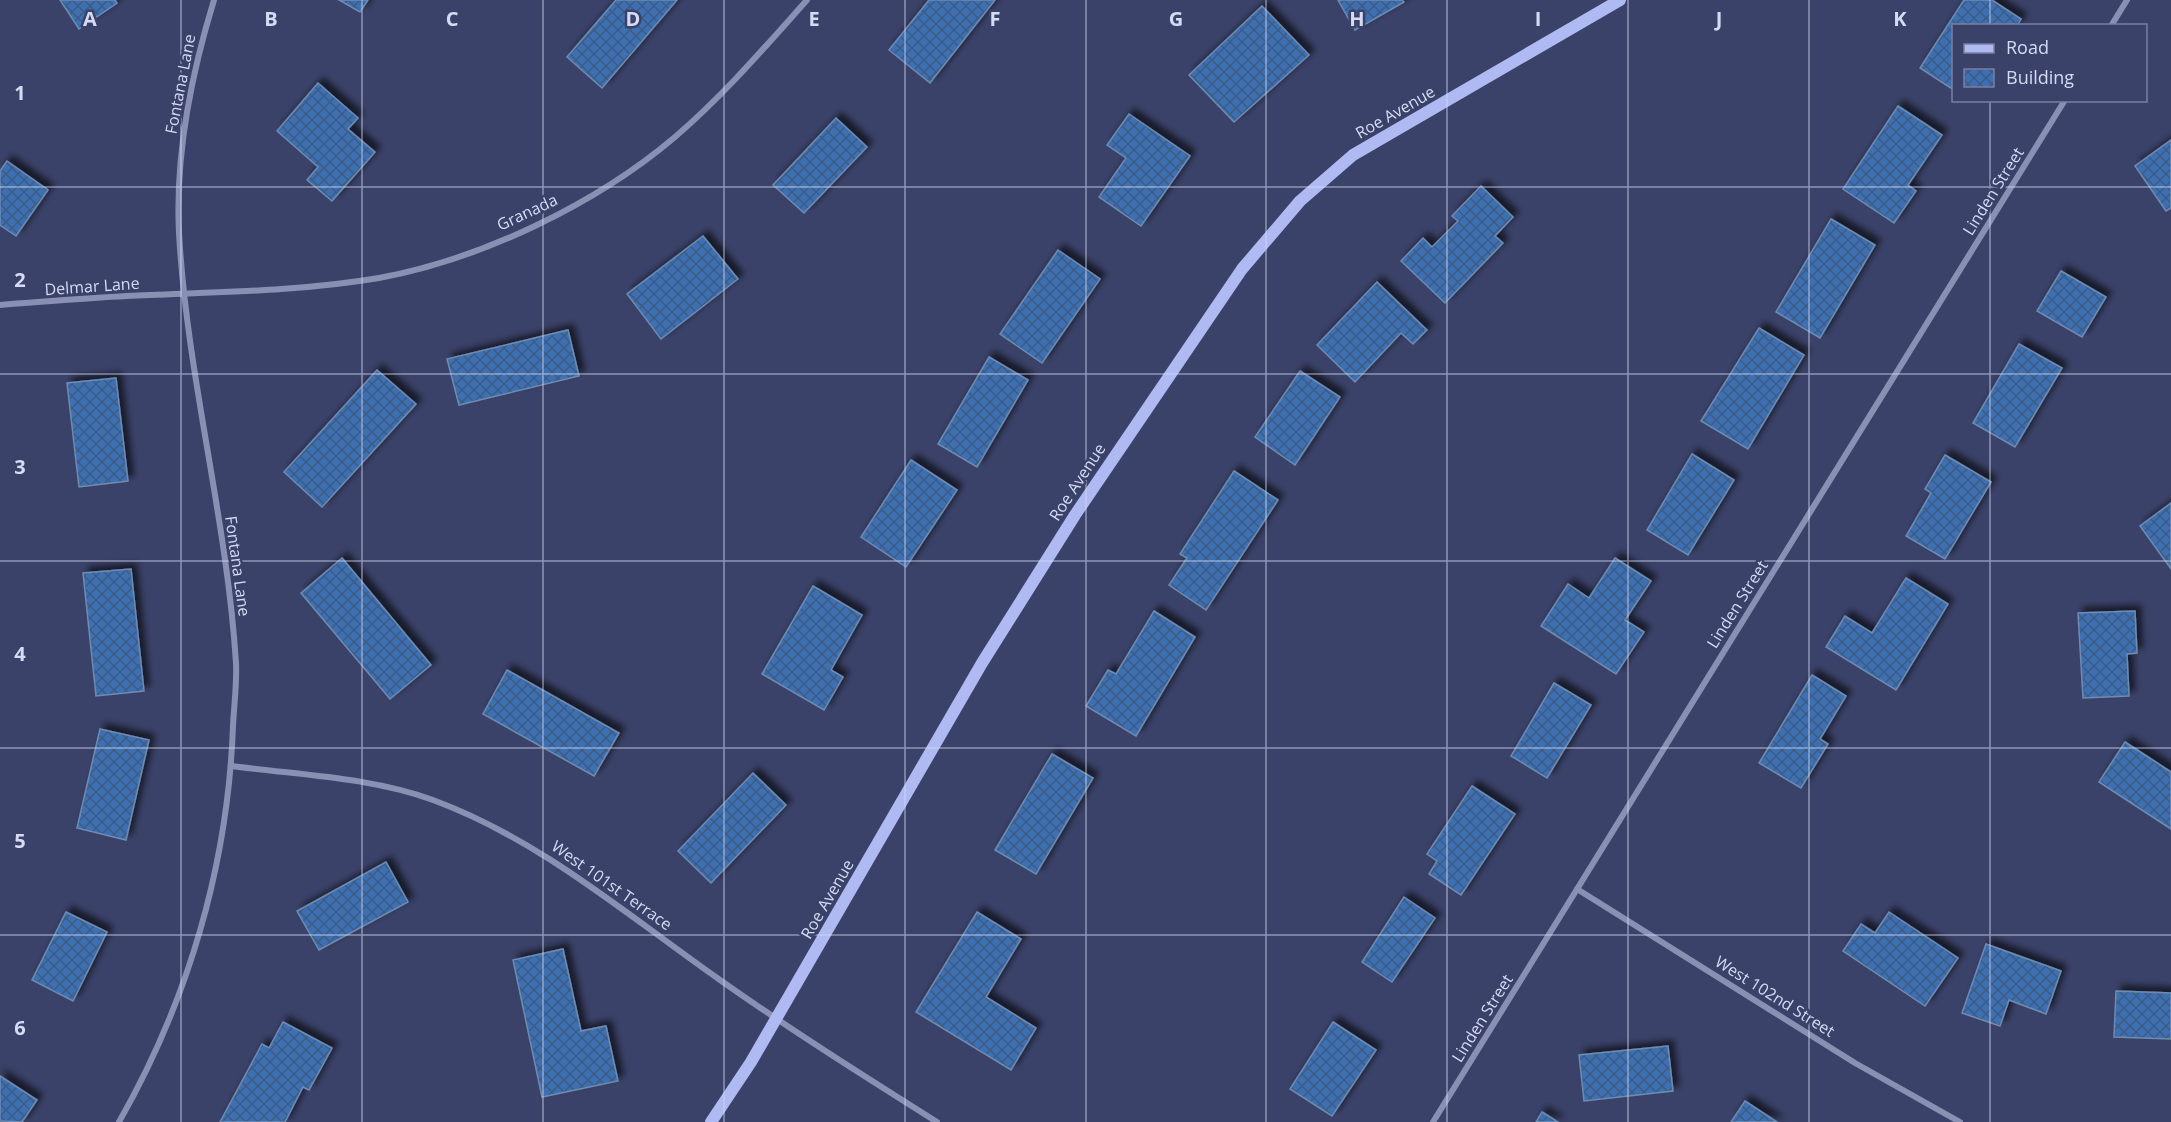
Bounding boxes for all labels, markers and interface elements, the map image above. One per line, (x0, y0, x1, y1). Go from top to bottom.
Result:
text: A (83, 5, 97, 32)
text: B (264, 5, 278, 32)
text: C (446, 5, 459, 32)
text: D (626, 5, 640, 32)
text: E (808, 5, 820, 32)
text: F (990, 5, 1000, 32)
text: G (1169, 5, 1183, 32)
text: H (1349, 5, 1365, 32)
text: I (1535, 5, 1541, 32)
text: J (1714, 5, 1722, 32)
text: K (1893, 5, 1907, 32)
legend (1952, 24, 2147, 102)
street label: Fontana Lane (160, 32, 200, 136)
text: Road (2006, 35, 2049, 59)
text: Building (2006, 65, 2074, 89)
text: 1 (14, 79, 26, 106)
street label: Roe Avenue (1351, 80, 1439, 144)
street label: Linden Street (1957, 143, 2029, 239)
street label: Granada (493, 188, 561, 236)
text: 2 (14, 266, 26, 293)
street label: Delmar Lane (44, 272, 140, 300)
street label: Roe Avenue (1044, 439, 1110, 525)
text: 3 (14, 453, 26, 480)
street label: Fontana Lane (220, 514, 256, 618)
street label: Linden Street (1701, 556, 1773, 652)
text: 4 (14, 640, 26, 667)
text: 5 (14, 827, 26, 854)
street label: West 101st Terrace (547, 835, 677, 935)
street label: Roe Avenue (795, 855, 859, 943)
street label: West 102nd Street (1711, 950, 1839, 1042)
street label: Linden Street (1446, 970, 1518, 1066)
text: 6 (14, 1014, 26, 1041)

